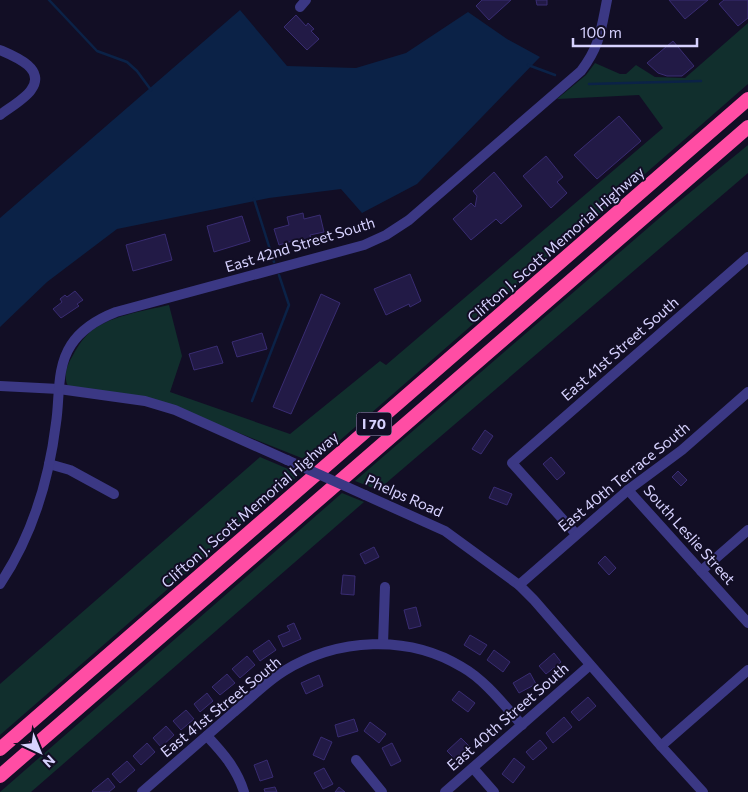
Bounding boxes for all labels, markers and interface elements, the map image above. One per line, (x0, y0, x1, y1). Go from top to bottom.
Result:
scale bar (573, 15, 697, 47)
text: 100 m (580, 23, 622, 41)
street label: Clifton J. Scott Memorial Highway (463, 162, 648, 326)
street label: East 42nd Street South (223, 213, 377, 275)
street label: East 41st Street South (557, 292, 682, 404)
road number: I 70 (356, 412, 392, 436)
street label: East 40th Terrace South (554, 418, 693, 535)
street label: Clifton J. Scott Memorial Highway (157, 427, 342, 591)
street label: Phelps Road (363, 470, 446, 520)
street label: South Leslie Street (640, 481, 739, 588)
street label: East 41st Street South (157, 652, 284, 760)
street label: East 40th Street South (443, 659, 572, 774)
north arrow (15, 727, 65, 777)
text: N (40, 752, 59, 771)

